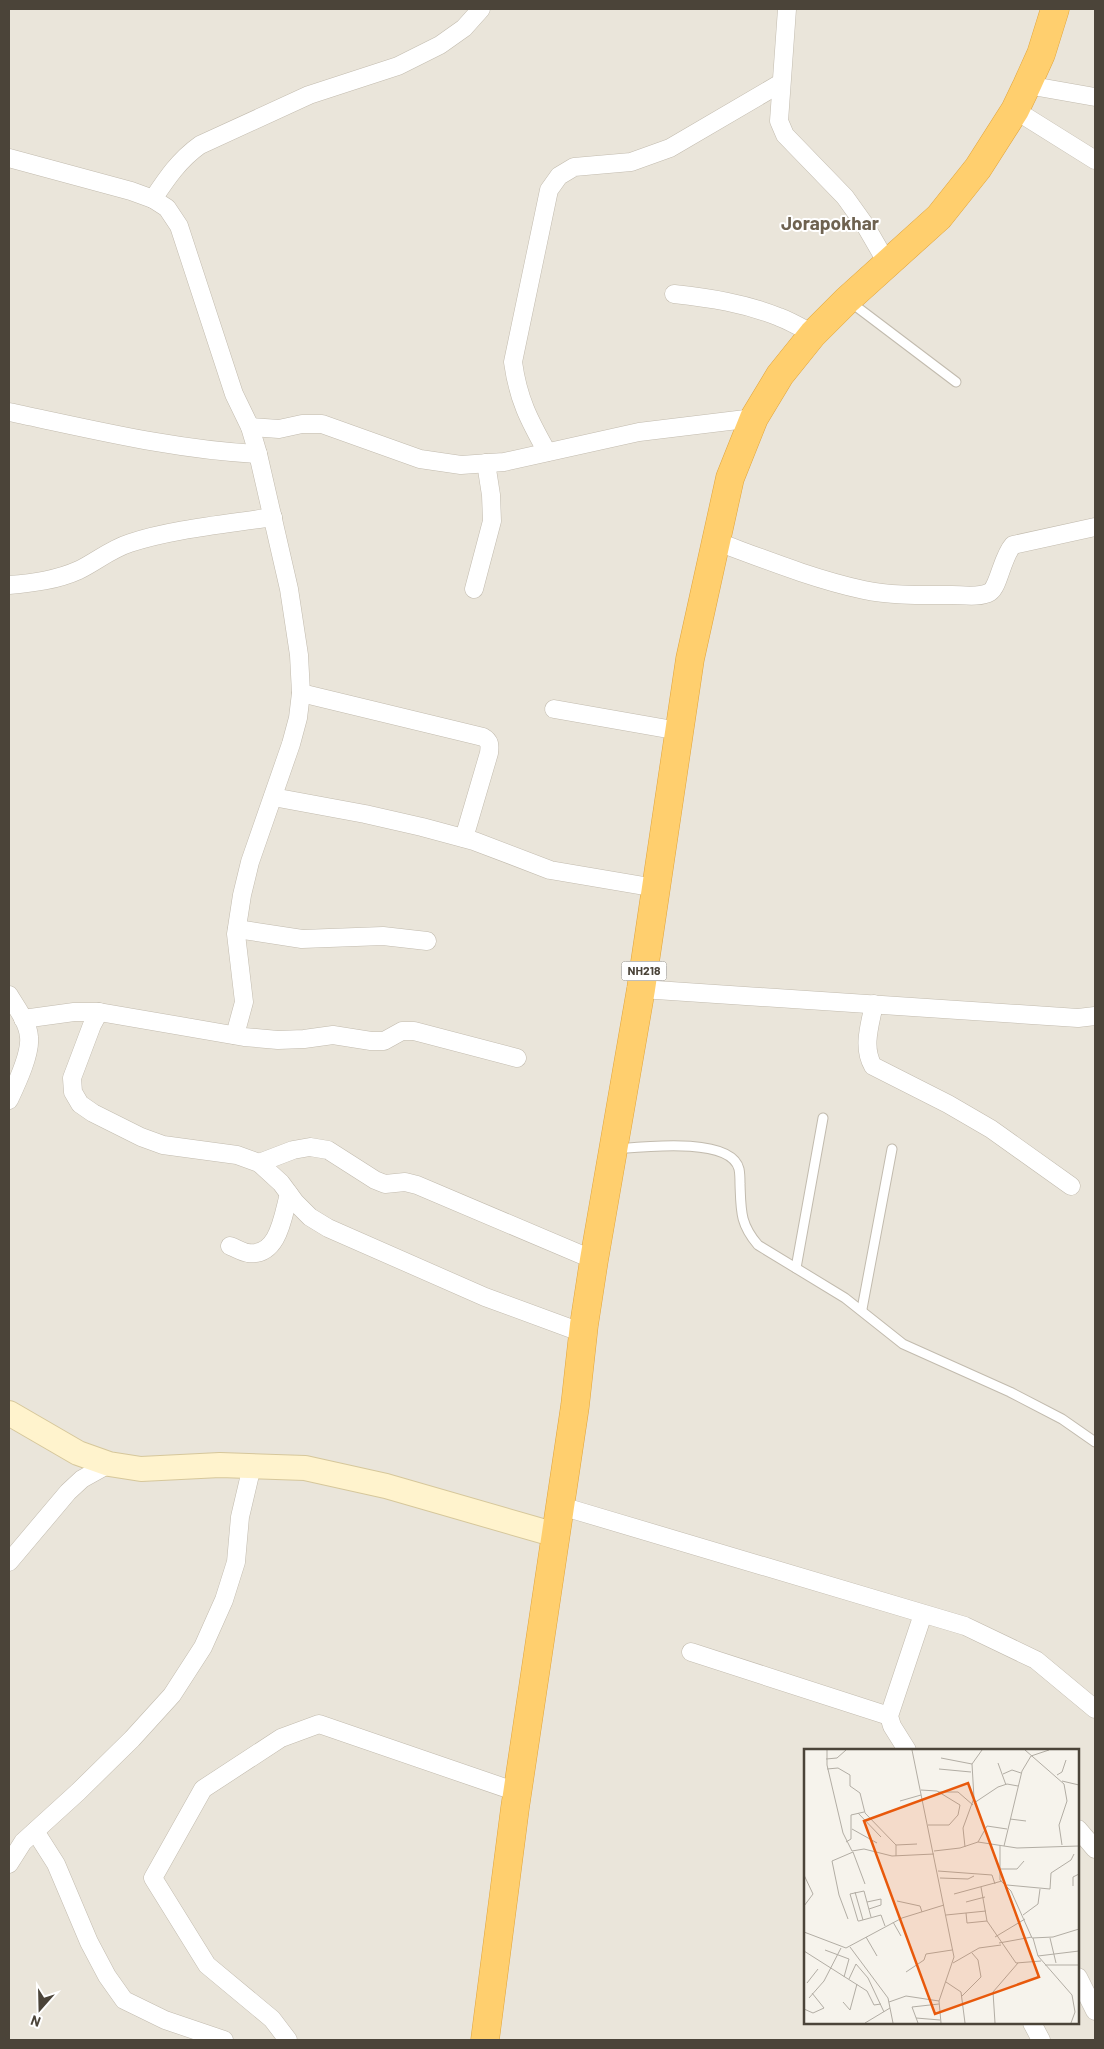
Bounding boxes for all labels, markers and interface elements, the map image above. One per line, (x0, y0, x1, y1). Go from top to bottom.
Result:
district label: Jorapokhar (781, 211, 880, 234)
road number: NH218 (622, 961, 666, 980)
inset map (804, 1749, 1079, 2024)
north arrow (15, 1984, 65, 2034)
text: N (28, 2012, 43, 2031)

